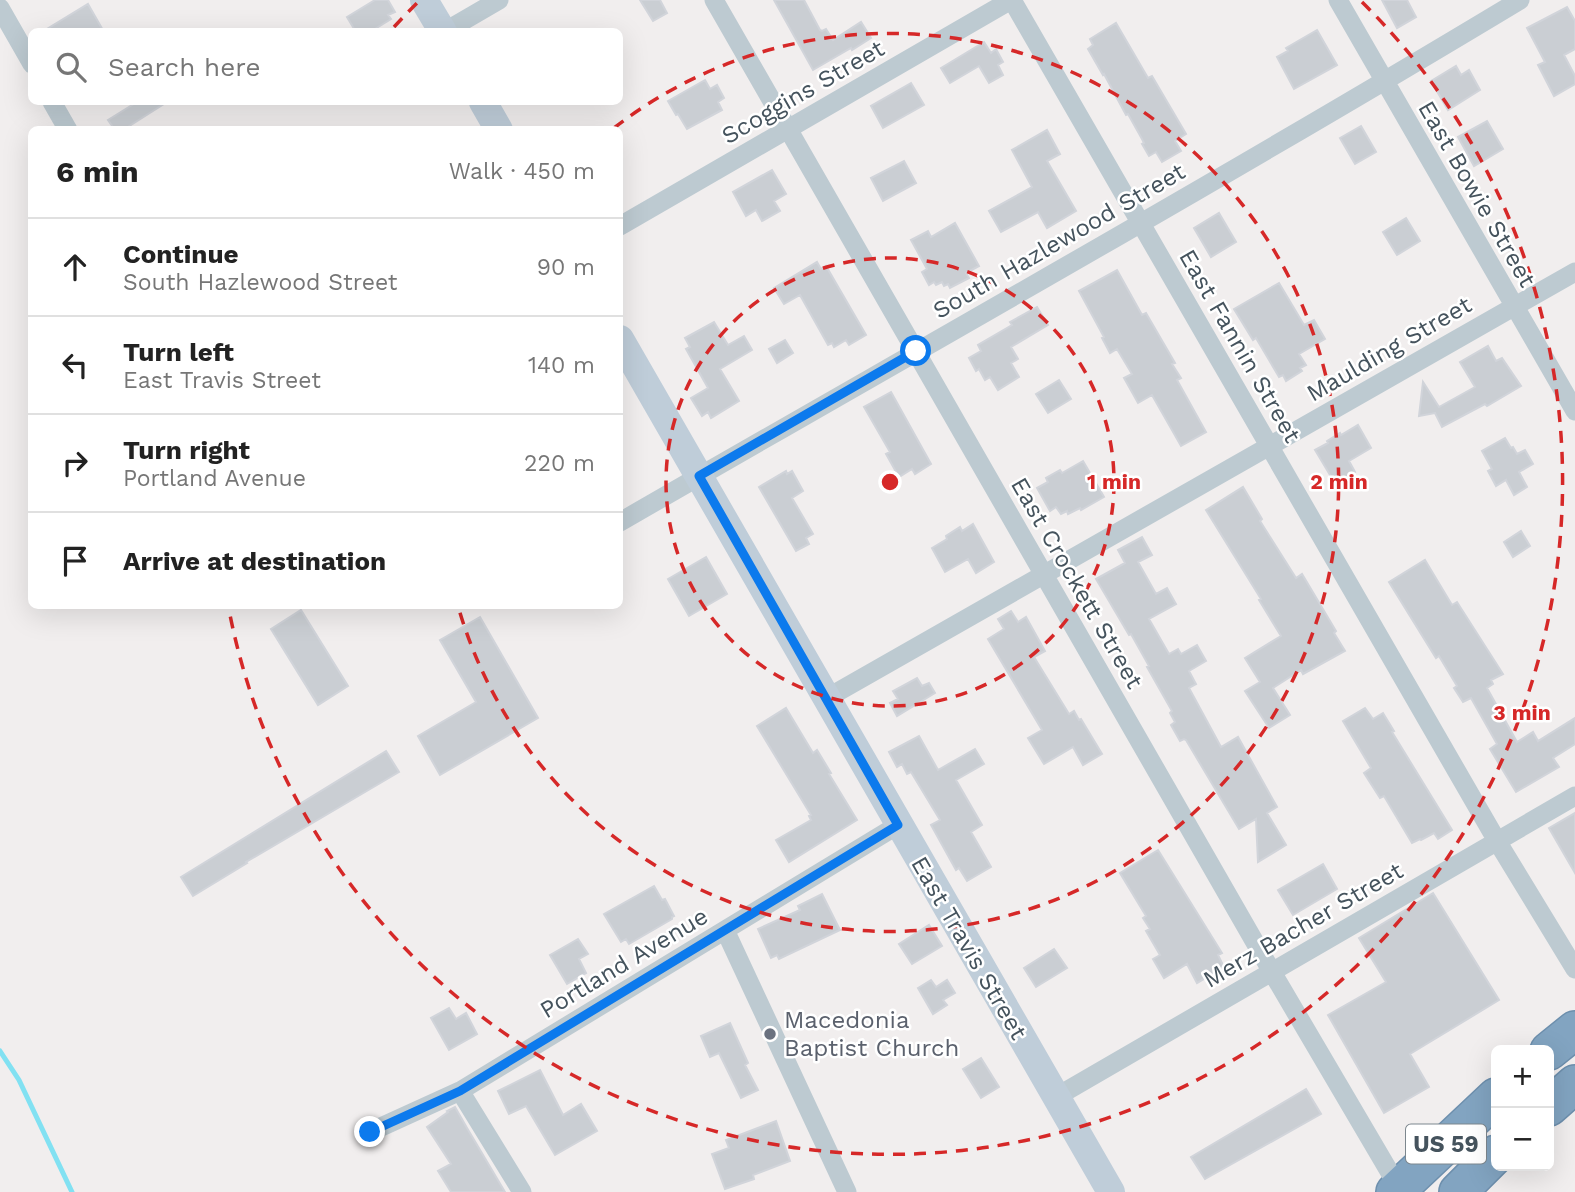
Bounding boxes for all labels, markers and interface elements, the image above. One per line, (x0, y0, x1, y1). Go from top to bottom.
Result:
search box (28, 28, 623, 105)
street label: Scoggins Street (717, 34, 889, 150)
icon: search (52, 48, 90, 86)
text: Search here (108, 52, 260, 82)
street label: East Bowie Street (1412, 96, 1542, 292)
text: 6 min (56, 154, 139, 189)
street label: South Hazlewood Street (928, 157, 1190, 325)
text: Walk · 450 m (449, 158, 595, 185)
text: Continue (123, 239, 239, 269)
street label: East Fannin Street (1173, 245, 1307, 447)
icon: ahead (56, 248, 94, 286)
text: 90 m (537, 254, 595, 281)
text: South Hazlewood Street (123, 269, 397, 296)
street label: Maulding Street (1302, 290, 1476, 408)
route start (900, 335, 931, 366)
text: Turn left (123, 337, 234, 367)
icon: left (56, 346, 94, 384)
text: 140 m (528, 352, 595, 379)
text: East Travis Street (123, 367, 321, 394)
text: Turn right (123, 435, 250, 465)
icon: right (56, 444, 94, 482)
text: 220 m (524, 450, 595, 477)
text: Portland Avenue (123, 465, 306, 492)
text: 1 min (1087, 469, 1141, 494)
text: 2 min (1310, 469, 1368, 494)
centre of rings (878, 470, 902, 494)
street label: East Crockett Street (1005, 472, 1149, 694)
icon: arrive (56, 542, 94, 580)
text: Arrive at destination (123, 546, 386, 576)
text: 3 min (1493, 700, 1551, 725)
street label: East Travis Street (905, 852, 1033, 1044)
street label: Merz Bacher Street (1198, 856, 1408, 994)
street label: Portland Avenue (535, 902, 713, 1024)
place label: Macedonia Baptist Church (784, 1006, 959, 1062)
marker: Macedonia Baptist Church (762, 1026, 778, 1042)
map controls (1491, 1045, 1554, 1171)
button: + (1491, 1045, 1554, 1108)
button: − (1491, 1108, 1554, 1171)
route end (354, 1116, 385, 1147)
road number: US 59 (1406, 1124, 1486, 1163)

